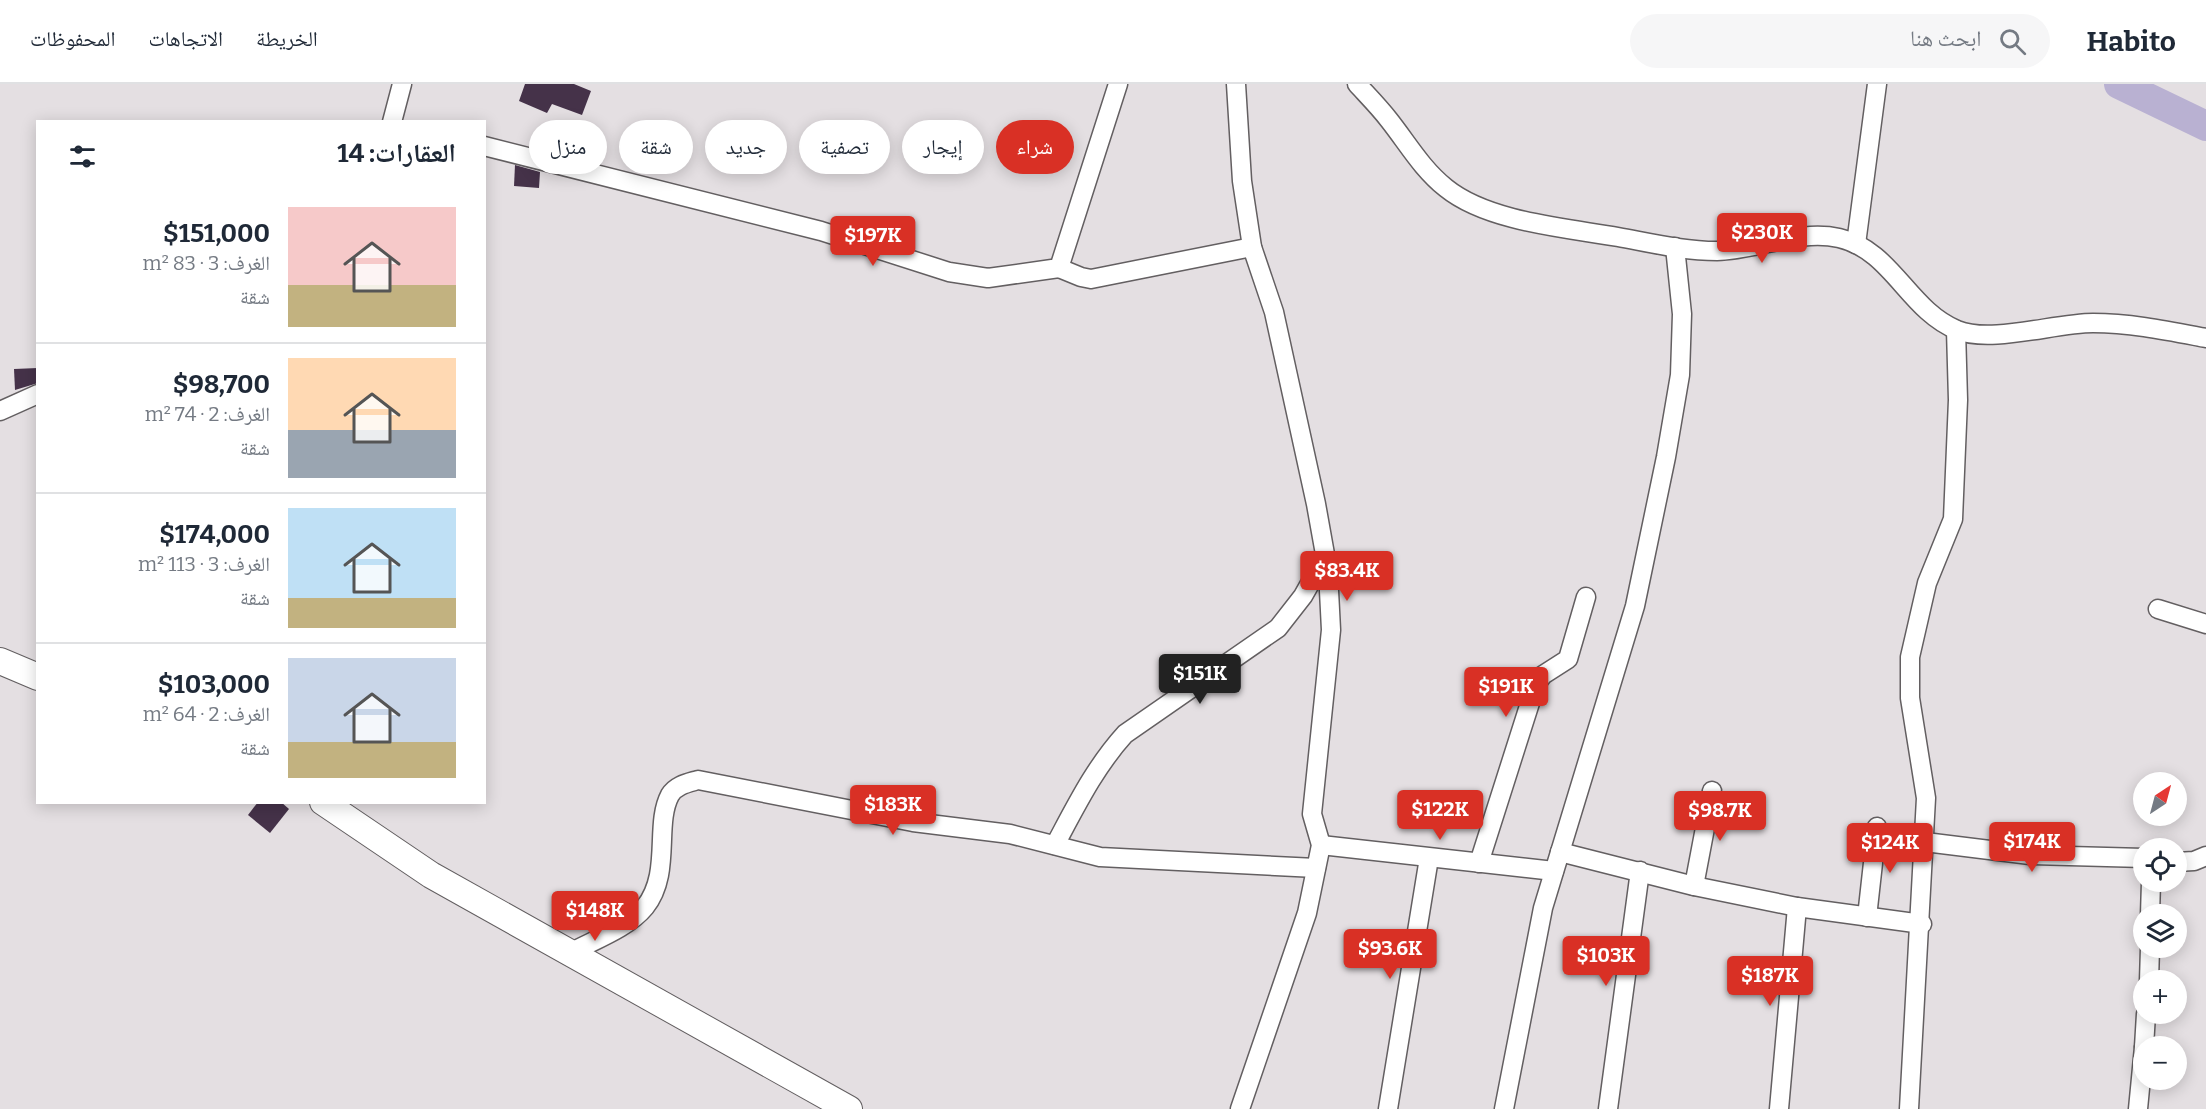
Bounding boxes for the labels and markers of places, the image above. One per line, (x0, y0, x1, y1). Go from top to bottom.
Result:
pin: $230K (1720, 213, 1804, 264)
pin: $197K (831, 216, 915, 267)
pin: $83.4K (1298, 551, 1396, 602)
pin: $151K (1158, 654, 1242, 705)
pin: $191K (1464, 667, 1548, 718)
pin: $183K (851, 785, 935, 836)
pin: $122K (1398, 790, 1482, 841)
pin: $98.7K (1671, 791, 1769, 842)
pin: $174K (1990, 822, 2074, 873)
pin: $124K (1848, 823, 1932, 874)
pin: $148K (553, 891, 637, 942)
pin: $93.6K (1341, 929, 1439, 980)
pin: $103K (1564, 936, 1648, 987)
pin: $187K (1728, 956, 1812, 1007)

